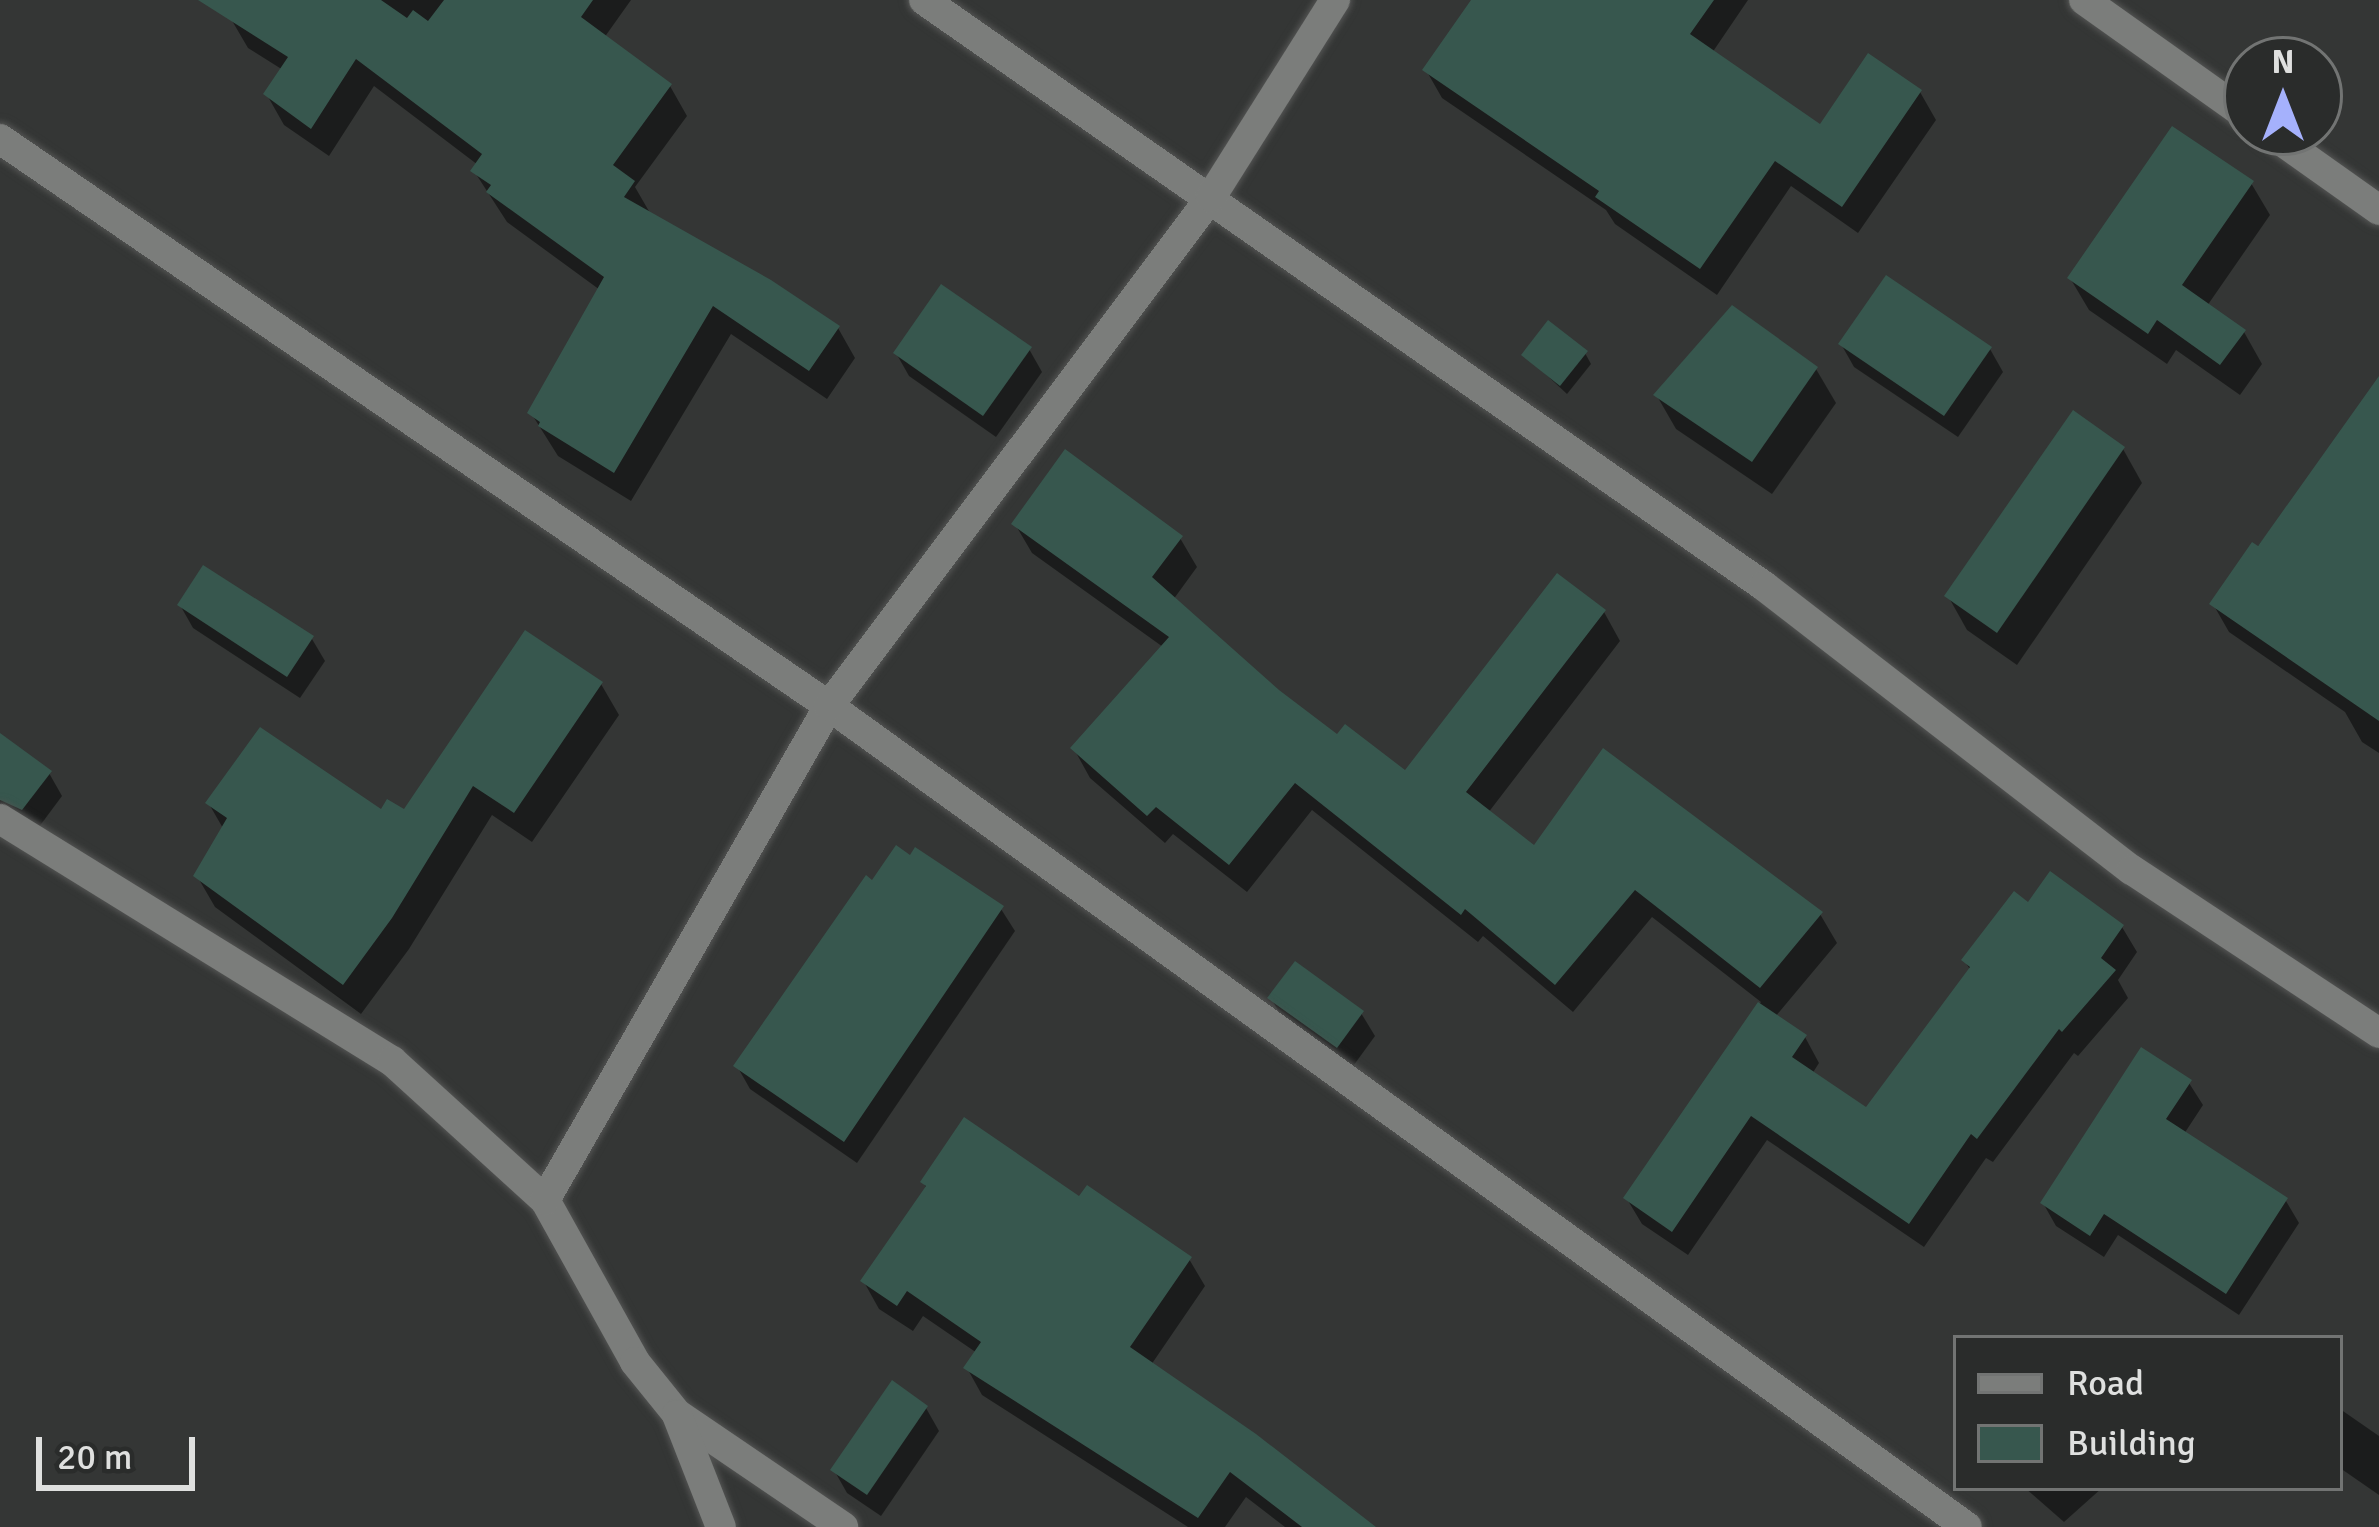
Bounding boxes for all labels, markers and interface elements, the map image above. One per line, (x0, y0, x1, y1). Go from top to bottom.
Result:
north arrow (2223, 36, 2343, 156)
text: N (2272, 42, 2294, 83)
legend (1953, 1335, 2343, 1491)
text: Road (2067, 1361, 2144, 1406)
scale bar (42, 1413, 201, 1487)
text: Building (2067, 1421, 2196, 1466)
text: 20 m (57, 1435, 133, 1480)

